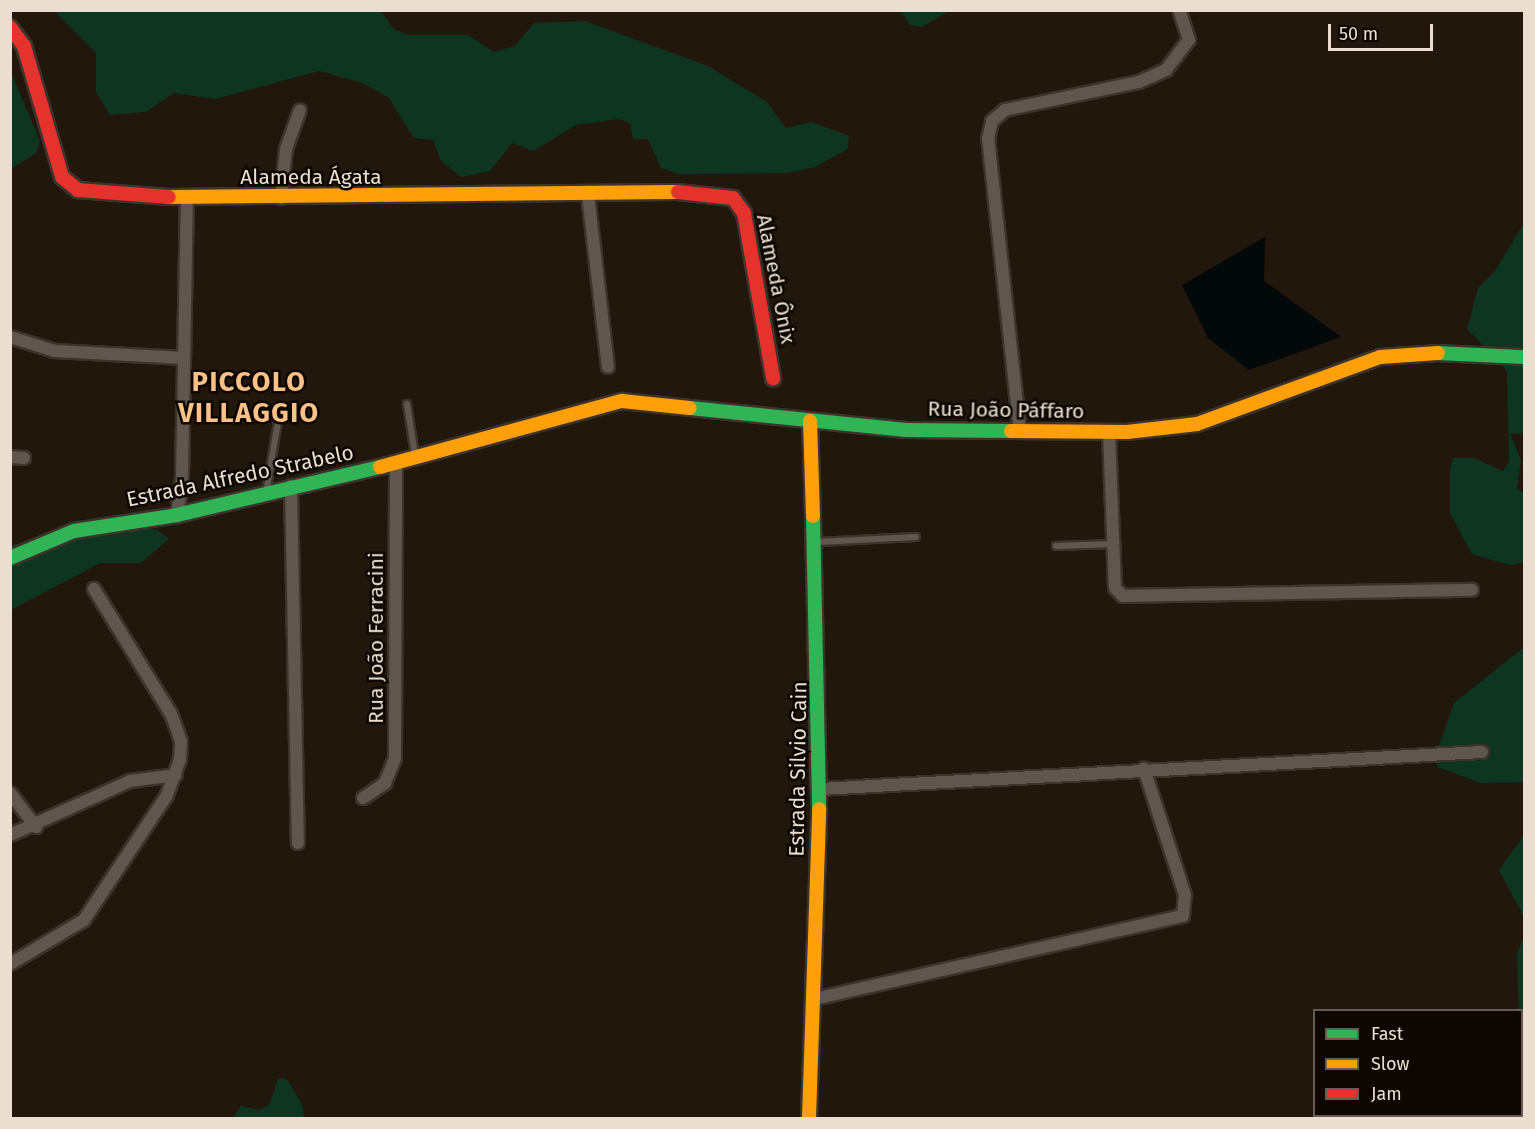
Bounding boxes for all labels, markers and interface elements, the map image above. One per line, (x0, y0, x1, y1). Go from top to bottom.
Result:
scale bar (1331, 12, 1436, 50)
text: 50 m (1339, 23, 1378, 45)
street label: Alameda Ágata (240, 164, 382, 190)
street label: Alameda Ônix (751, 212, 801, 346)
district label: PICCOLO VILLAGGIO (178, 366, 320, 429)
street label: Rua João Páffaro (927, 396, 1085, 424)
street label: Estrada Alfredo Strabelo (124, 440, 356, 512)
street label: Rua João Ferracini (363, 552, 389, 724)
street label: Estrada Silvio Cain (784, 681, 812, 857)
legend (1313, 1009, 1523, 1117)
text: Fast (1371, 1023, 1403, 1045)
text: Slow (1371, 1053, 1409, 1075)
text: Jam (1371, 1083, 1402, 1105)

